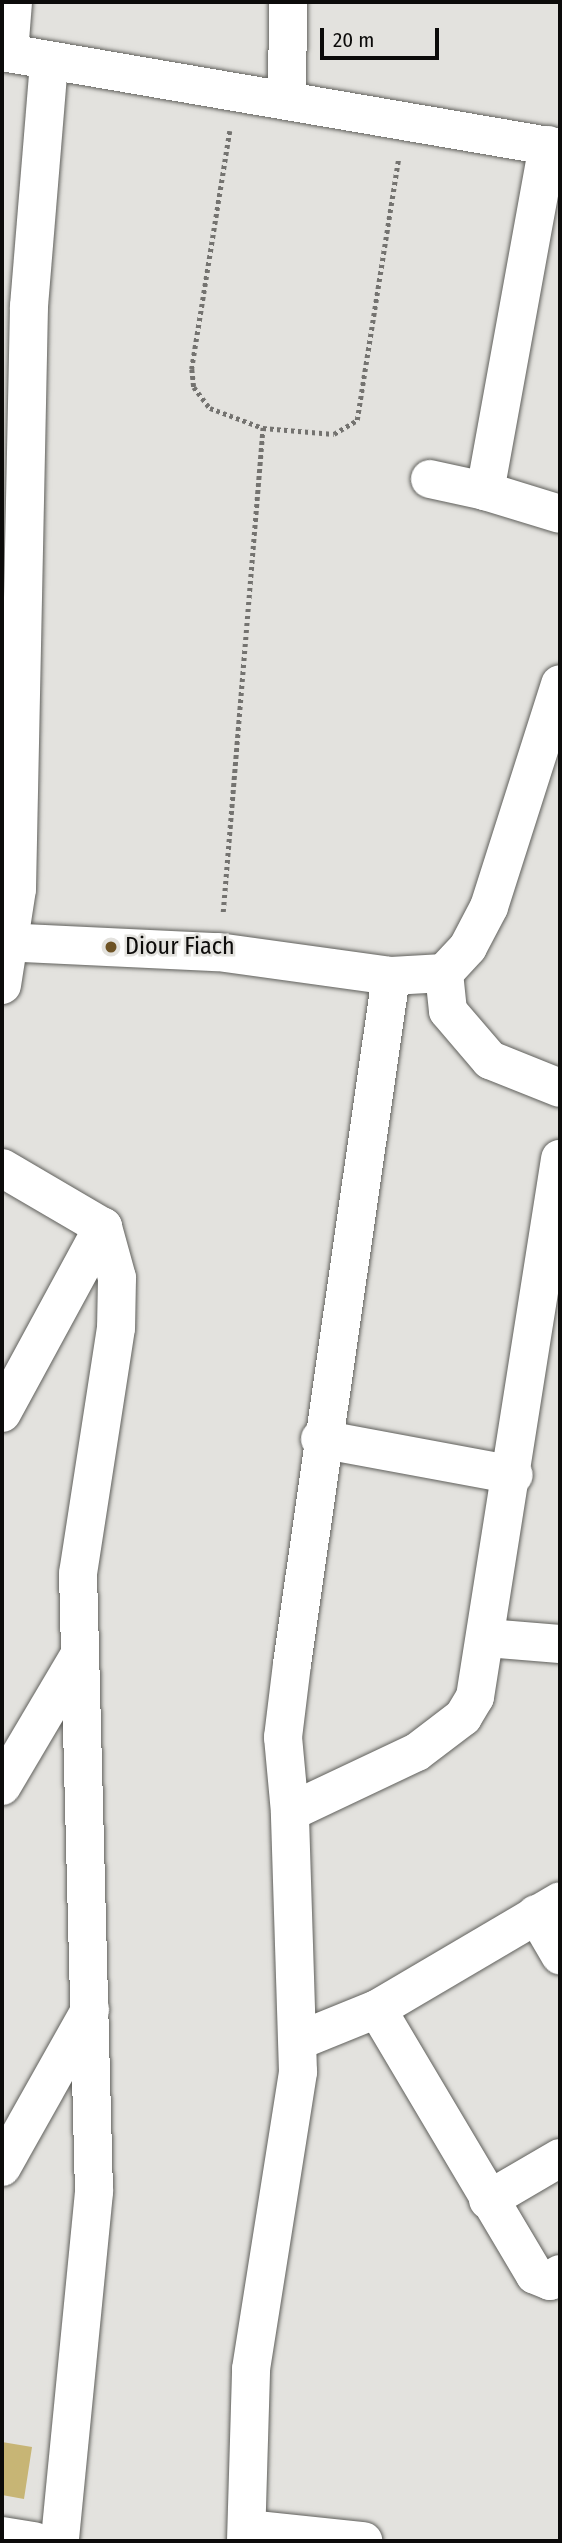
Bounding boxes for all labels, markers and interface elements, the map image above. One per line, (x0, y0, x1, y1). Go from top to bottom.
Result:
scale bar (324, 14, 443, 58)
text: 20 m (333, 27, 374, 53)
place label: Diour Fiach (125, 933, 235, 961)
marker: Diour Fiach (103, 939, 119, 955)

